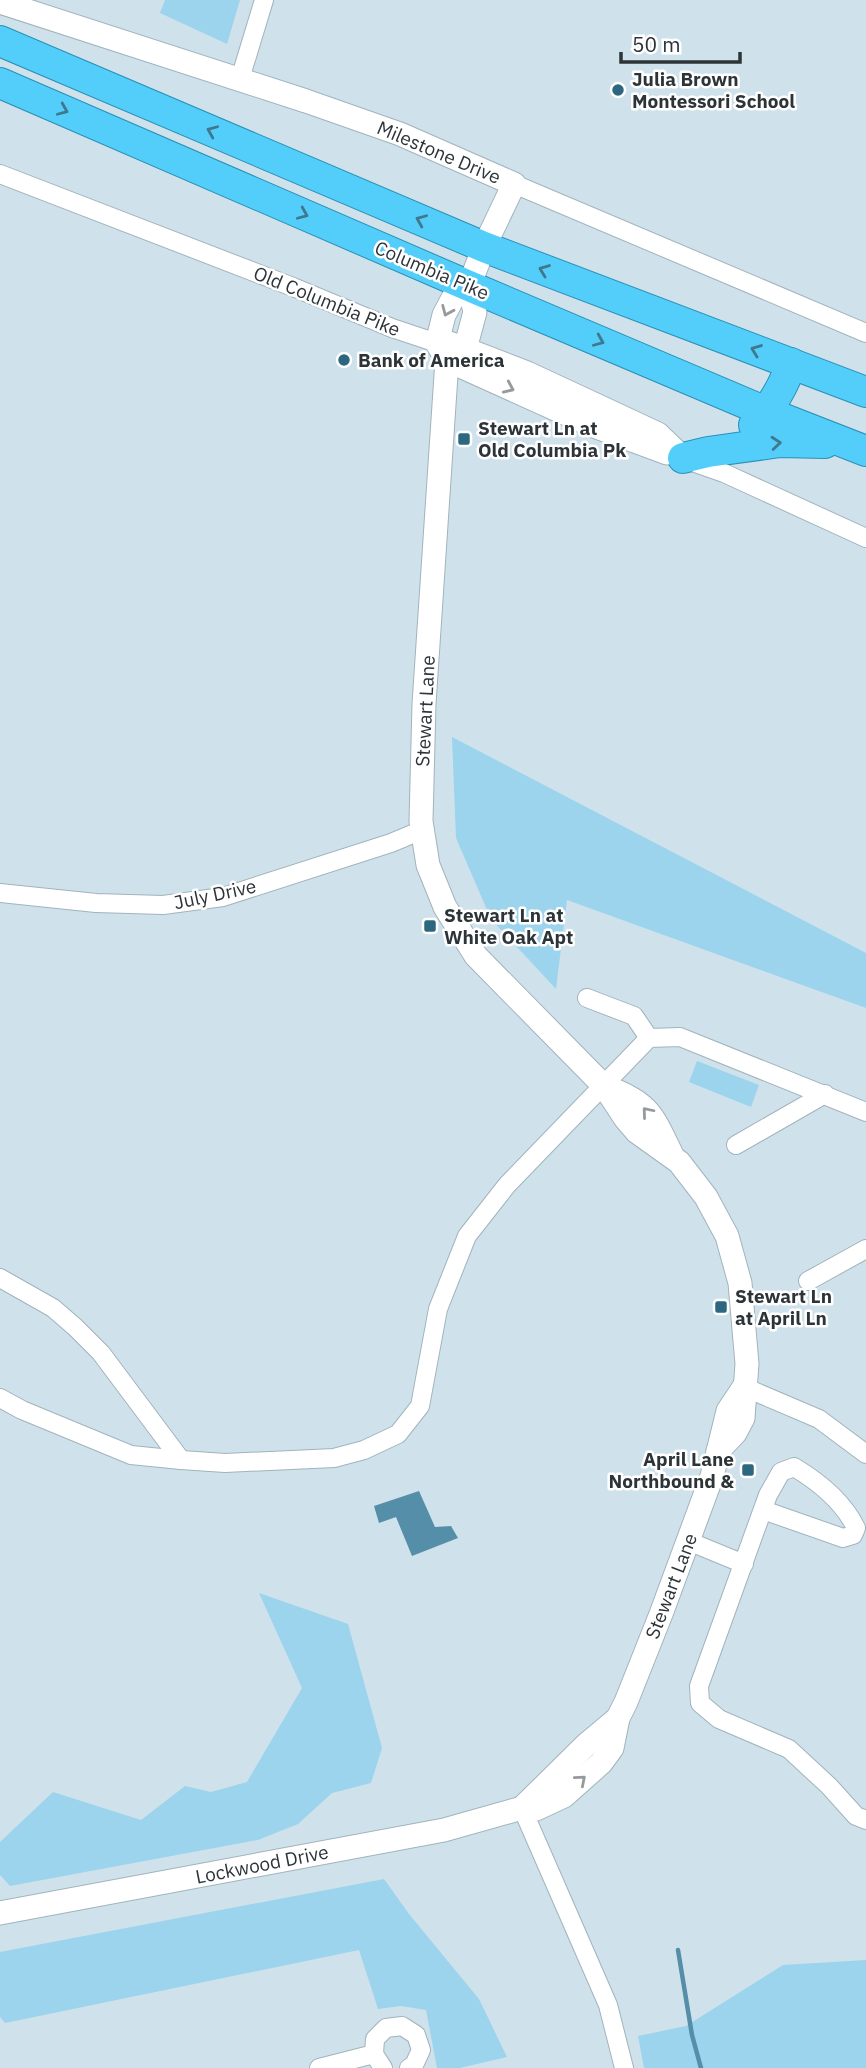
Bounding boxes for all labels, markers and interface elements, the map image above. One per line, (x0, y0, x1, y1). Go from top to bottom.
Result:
scale bar (621, 21, 740, 65)
text: 50 m (632, 30, 681, 58)
place label: Julia Brown Montessori School (632, 67, 795, 113)
marker: Julia Brown Montessori School (610, 82, 626, 98)
one-way arrow (55, 102, 68, 116)
street label: Milestone Drive (374, 115, 504, 189)
one-way arrow (206, 125, 219, 139)
one-way arrow (296, 206, 308, 220)
one-way arrow (415, 214, 428, 228)
street label: Columbia Pike (371, 235, 493, 305)
street label: Old Columbia Pike (250, 261, 404, 341)
one-way arrow (538, 264, 550, 278)
one-way arrow (441, 304, 455, 316)
one-way arrow (592, 333, 604, 347)
one-way arrow (751, 344, 763, 358)
place label: Bank of America (358, 348, 505, 372)
marker: Bank of America (336, 352, 352, 368)
one-way arrow (502, 380, 514, 394)
place label: Stewart Ln at Old Columbia Pk (478, 416, 626, 462)
marker: Stewart Ln at Old Columbia Pk (456, 431, 472, 447)
one-way arrow (771, 436, 782, 451)
street label: Stewart Lane (410, 655, 440, 767)
street label: July Drive (172, 874, 258, 914)
place label: Stewart Ln at White Oak Apt (444, 903, 573, 949)
marker: Stewart Ln at White Oak Apt (422, 918, 438, 934)
one-way arrow (643, 1107, 656, 1120)
place label: Stewart Ln at April Ln (735, 1284, 832, 1330)
marker: Stewart Ln at April Ln (713, 1299, 729, 1315)
place label: April Lane Northbound & (609, 1447, 734, 1493)
marker: April Lane Northbound & (740, 1462, 756, 1478)
street label: Stewart Lane (640, 1530, 702, 1642)
one-way arrow (573, 1776, 586, 1788)
street label: Lockwood Drive (193, 1839, 331, 1889)

